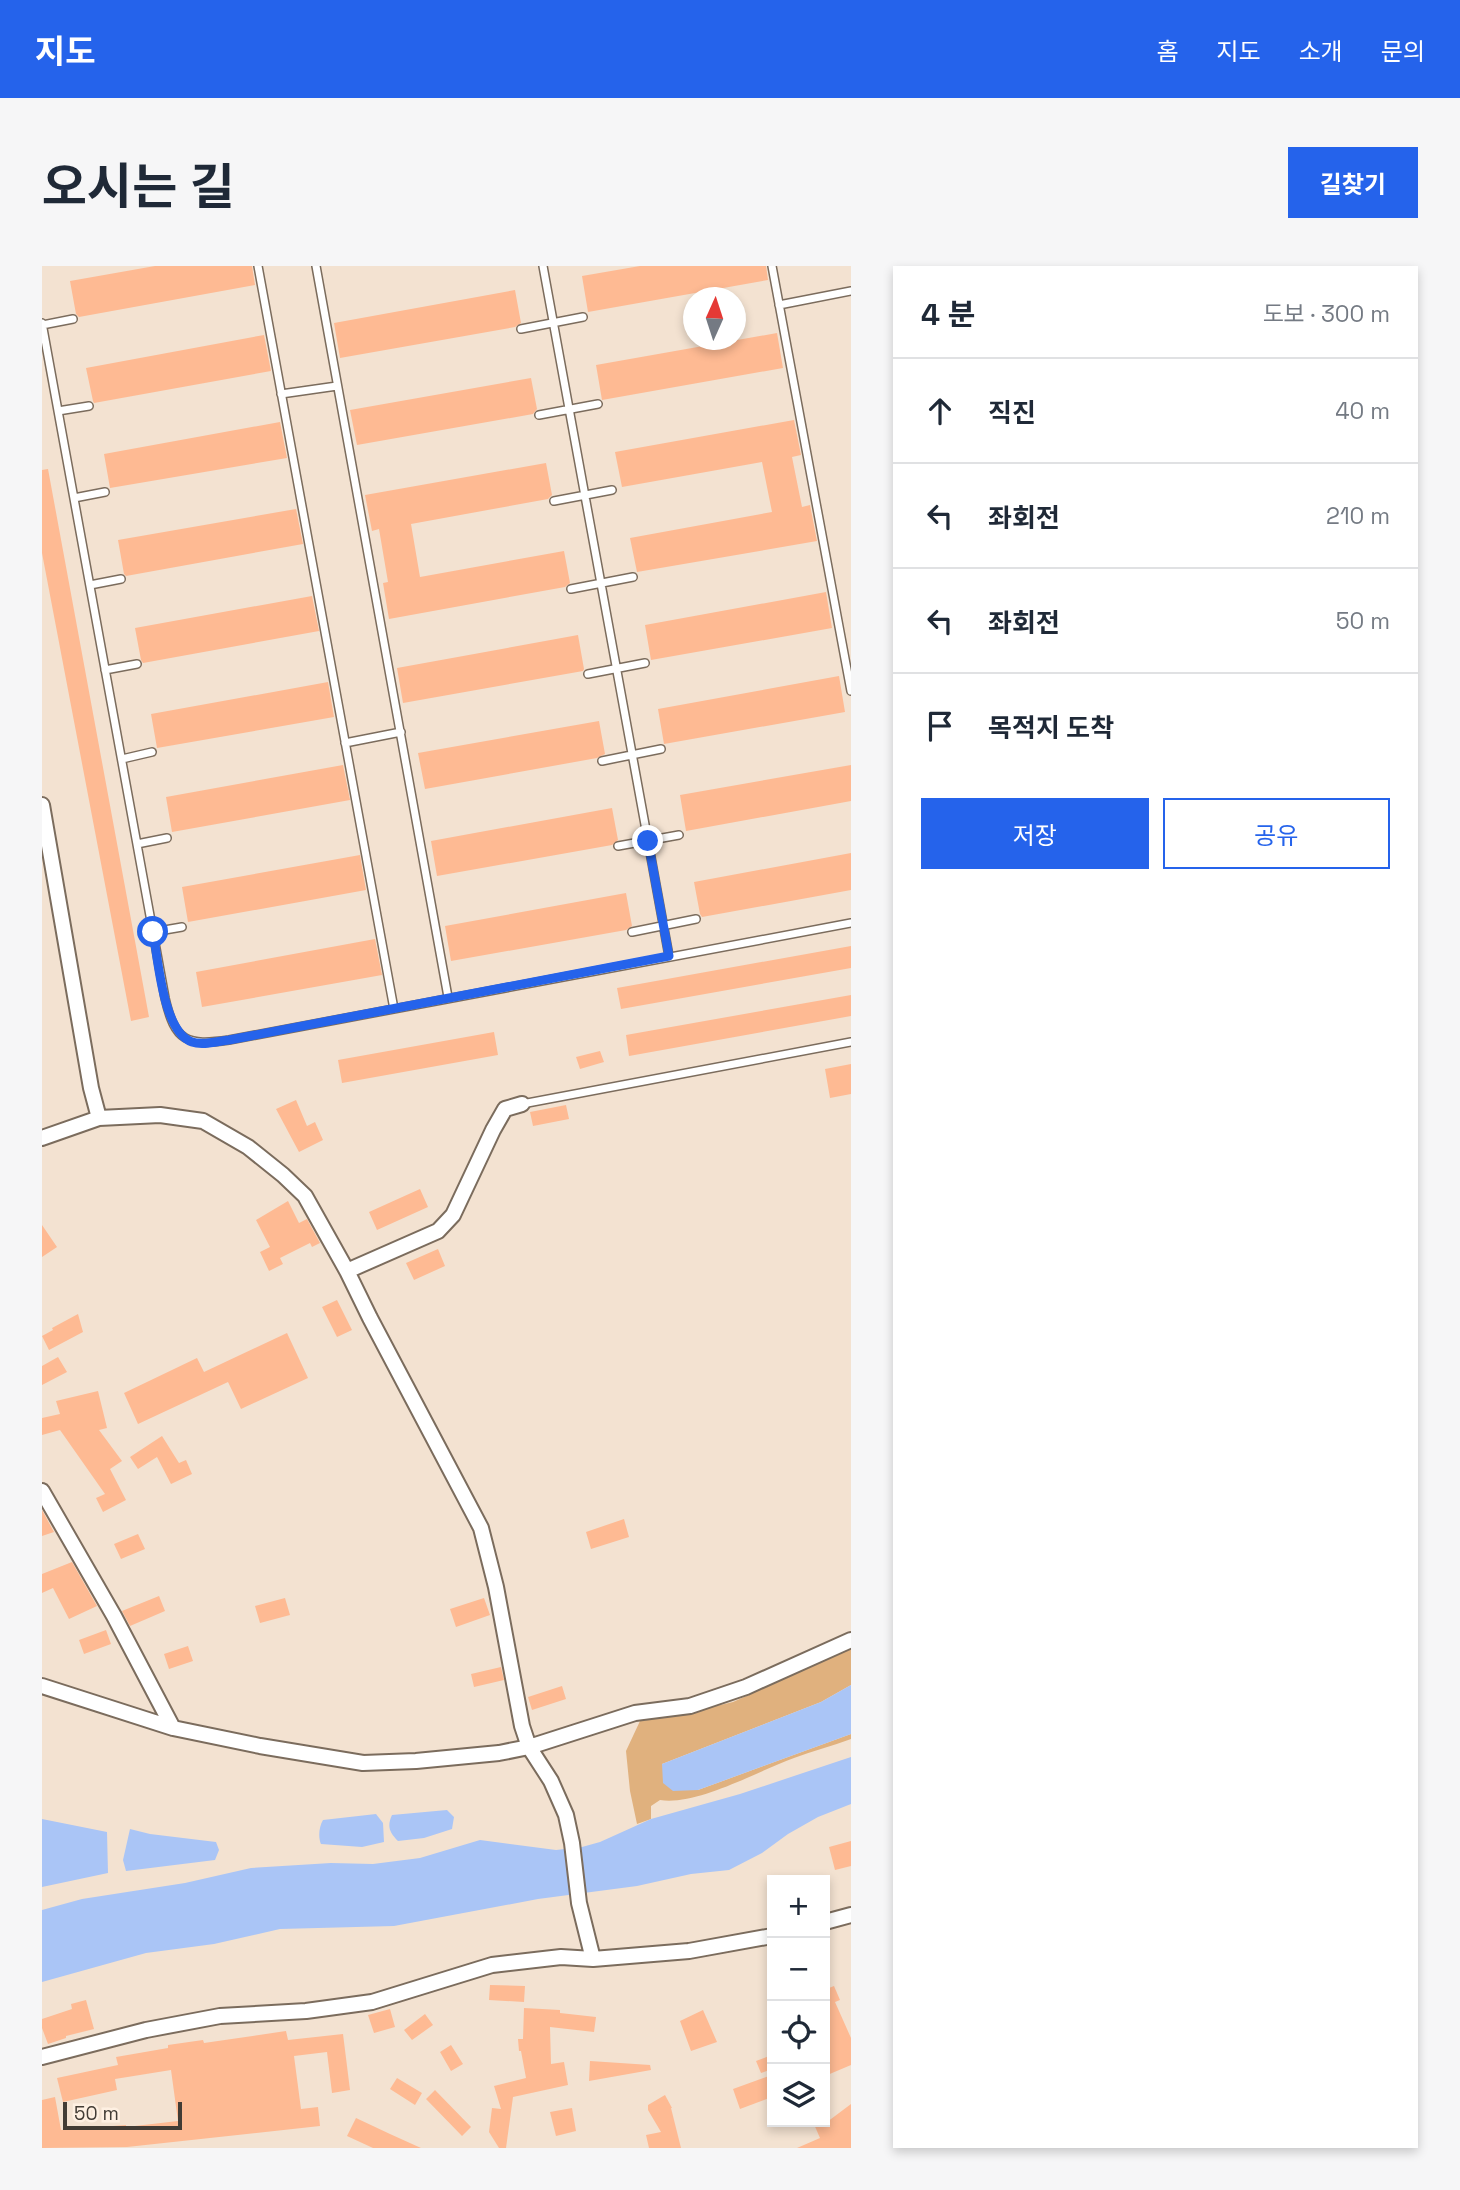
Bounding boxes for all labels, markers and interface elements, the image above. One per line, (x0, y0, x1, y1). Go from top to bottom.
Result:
text: 지도 (35, 31, 96, 73)
text: 홈 (1156, 36, 1178, 67)
text: 지도 (1216, 36, 1261, 67)
text: 소개 (1299, 36, 1343, 67)
text: 문의 (1381, 36, 1425, 67)
button: 길찾기 (1288, 147, 1418, 218)
text: 오시는 길 (42, 156, 235, 218)
north arrow (683, 287, 746, 350)
text: 4 분 (921, 295, 975, 334)
text: 도보 · 300 m (1262, 299, 1390, 329)
icon: ahead (921, 392, 959, 430)
text: 직진 (988, 396, 1036, 430)
text: 40 m (1335, 396, 1390, 426)
icon: left (921, 497, 959, 535)
text: 좌회전 (988, 501, 1060, 535)
text: 210 m (1326, 501, 1390, 531)
icon: left (921, 602, 959, 640)
text: 좌회전 (988, 606, 1060, 640)
text: 50 m (1336, 606, 1390, 636)
icon: arrive (921, 707, 959, 745)
text: 목적지 도착 (988, 711, 1114, 745)
button: 저장 (921, 798, 1149, 869)
button: 공유 (1163, 798, 1390, 869)
route end (632, 825, 663, 856)
route start (137, 916, 168, 947)
map controls (767, 1875, 830, 2127)
button: + (767, 1875, 830, 1938)
button: − (767, 1938, 830, 2001)
button: locate (767, 2001, 830, 2064)
button: layers (767, 2064, 830, 2127)
scale bar (63, 2099, 182, 2131)
text: 50 m (74, 2101, 119, 2126)

